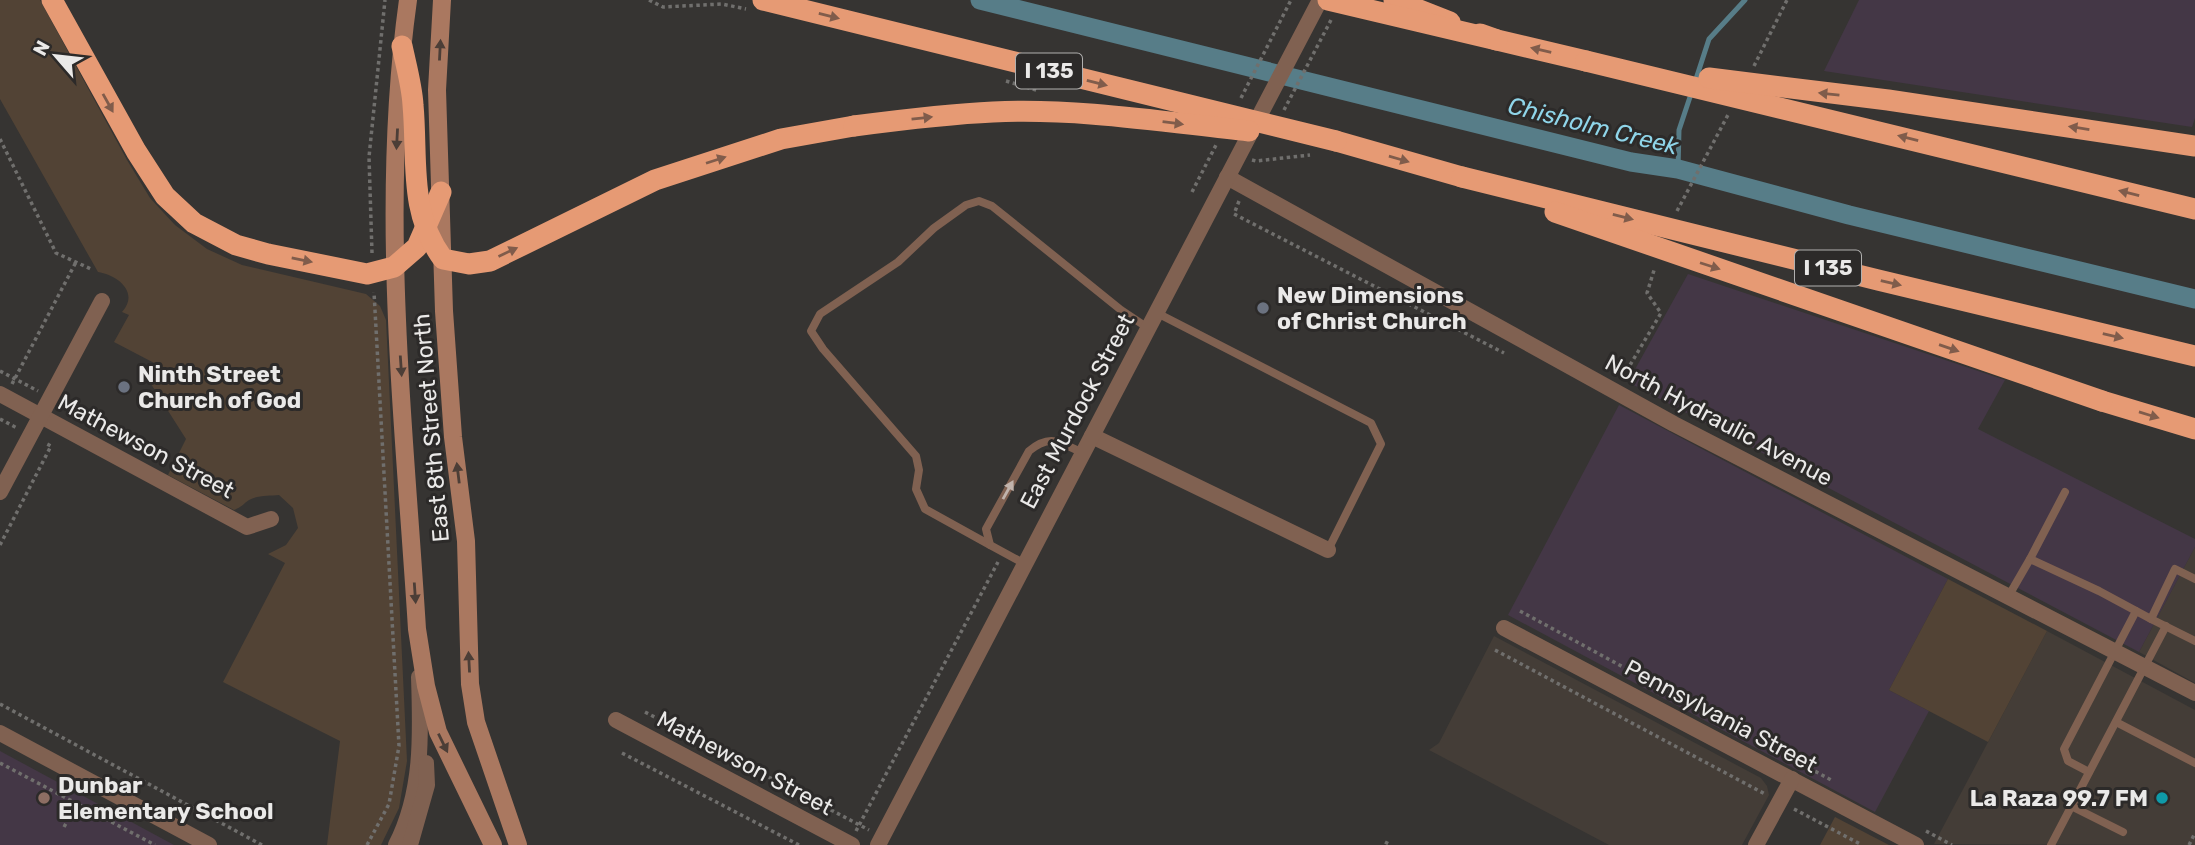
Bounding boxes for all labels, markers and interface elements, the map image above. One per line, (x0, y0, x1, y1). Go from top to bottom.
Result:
one-way arrow (818, 11, 840, 22)
north arrow (21, 21, 91, 91)
text: N (28, 37, 55, 60)
one-way arrow (434, 39, 445, 61)
one-way arrow (1530, 45, 1552, 56)
road number: I 135 (1016, 54, 1082, 88)
one-way arrow (1086, 78, 1108, 89)
one-way arrow (1818, 89, 1840, 100)
water label: Chisholm Creek (1505, 91, 1682, 161)
one-way arrow (102, 93, 114, 113)
one-way arrow (911, 112, 933, 123)
one-way arrow (1162, 117, 1184, 128)
one-way arrow (2068, 123, 2090, 134)
one-way arrow (391, 128, 402, 150)
one-way arrow (1897, 133, 1919, 144)
one-way arrow (705, 154, 726, 164)
one-way arrow (1388, 154, 1410, 165)
one-way arrow (2118, 187, 2140, 198)
one-way arrow (1612, 212, 1634, 223)
one-way arrow (498, 246, 518, 258)
road number: I 135 (1795, 250, 1861, 286)
one-way arrow (291, 255, 313, 266)
one-way arrow (1700, 261, 1721, 272)
one-way arrow (1880, 278, 1902, 289)
place label: New Dimensions of Christ Church (1277, 281, 1467, 335)
marker: New Dimensions of Christ Church (1255, 300, 1271, 316)
street label: East Murdock Street (1014, 309, 1140, 513)
street label: East 8th Street North (407, 313, 455, 543)
one-way arrow (2102, 331, 2124, 342)
one-way arrow (1938, 343, 1959, 354)
street label: North Hydraulic Avenue (1601, 348, 1837, 492)
one-way arrow (396, 355, 407, 377)
place label: Ninth Street Church of God (138, 360, 301, 414)
marker: Ninth Street Church of God (116, 379, 132, 395)
street label: Mathewson Street (53, 388, 239, 504)
one-way arrow (2138, 411, 2159, 421)
one-way arrow (452, 462, 463, 484)
one-way arrow (1001, 479, 1013, 499)
one-way arrow (410, 582, 421, 604)
one-way arrow (463, 650, 474, 672)
street label: Pennsylvania Street (1620, 653, 1822, 779)
street label: Mathewson Street (652, 705, 838, 821)
one-way arrow (438, 733, 449, 753)
place label: Dunbar Elementary School (58, 771, 274, 825)
place label: La Raza 99.7 FM (1970, 784, 2148, 812)
marker: Dunbar Elementary School (36, 790, 52, 806)
marker: La Raza 99.7 FM (2154, 790, 2170, 806)

